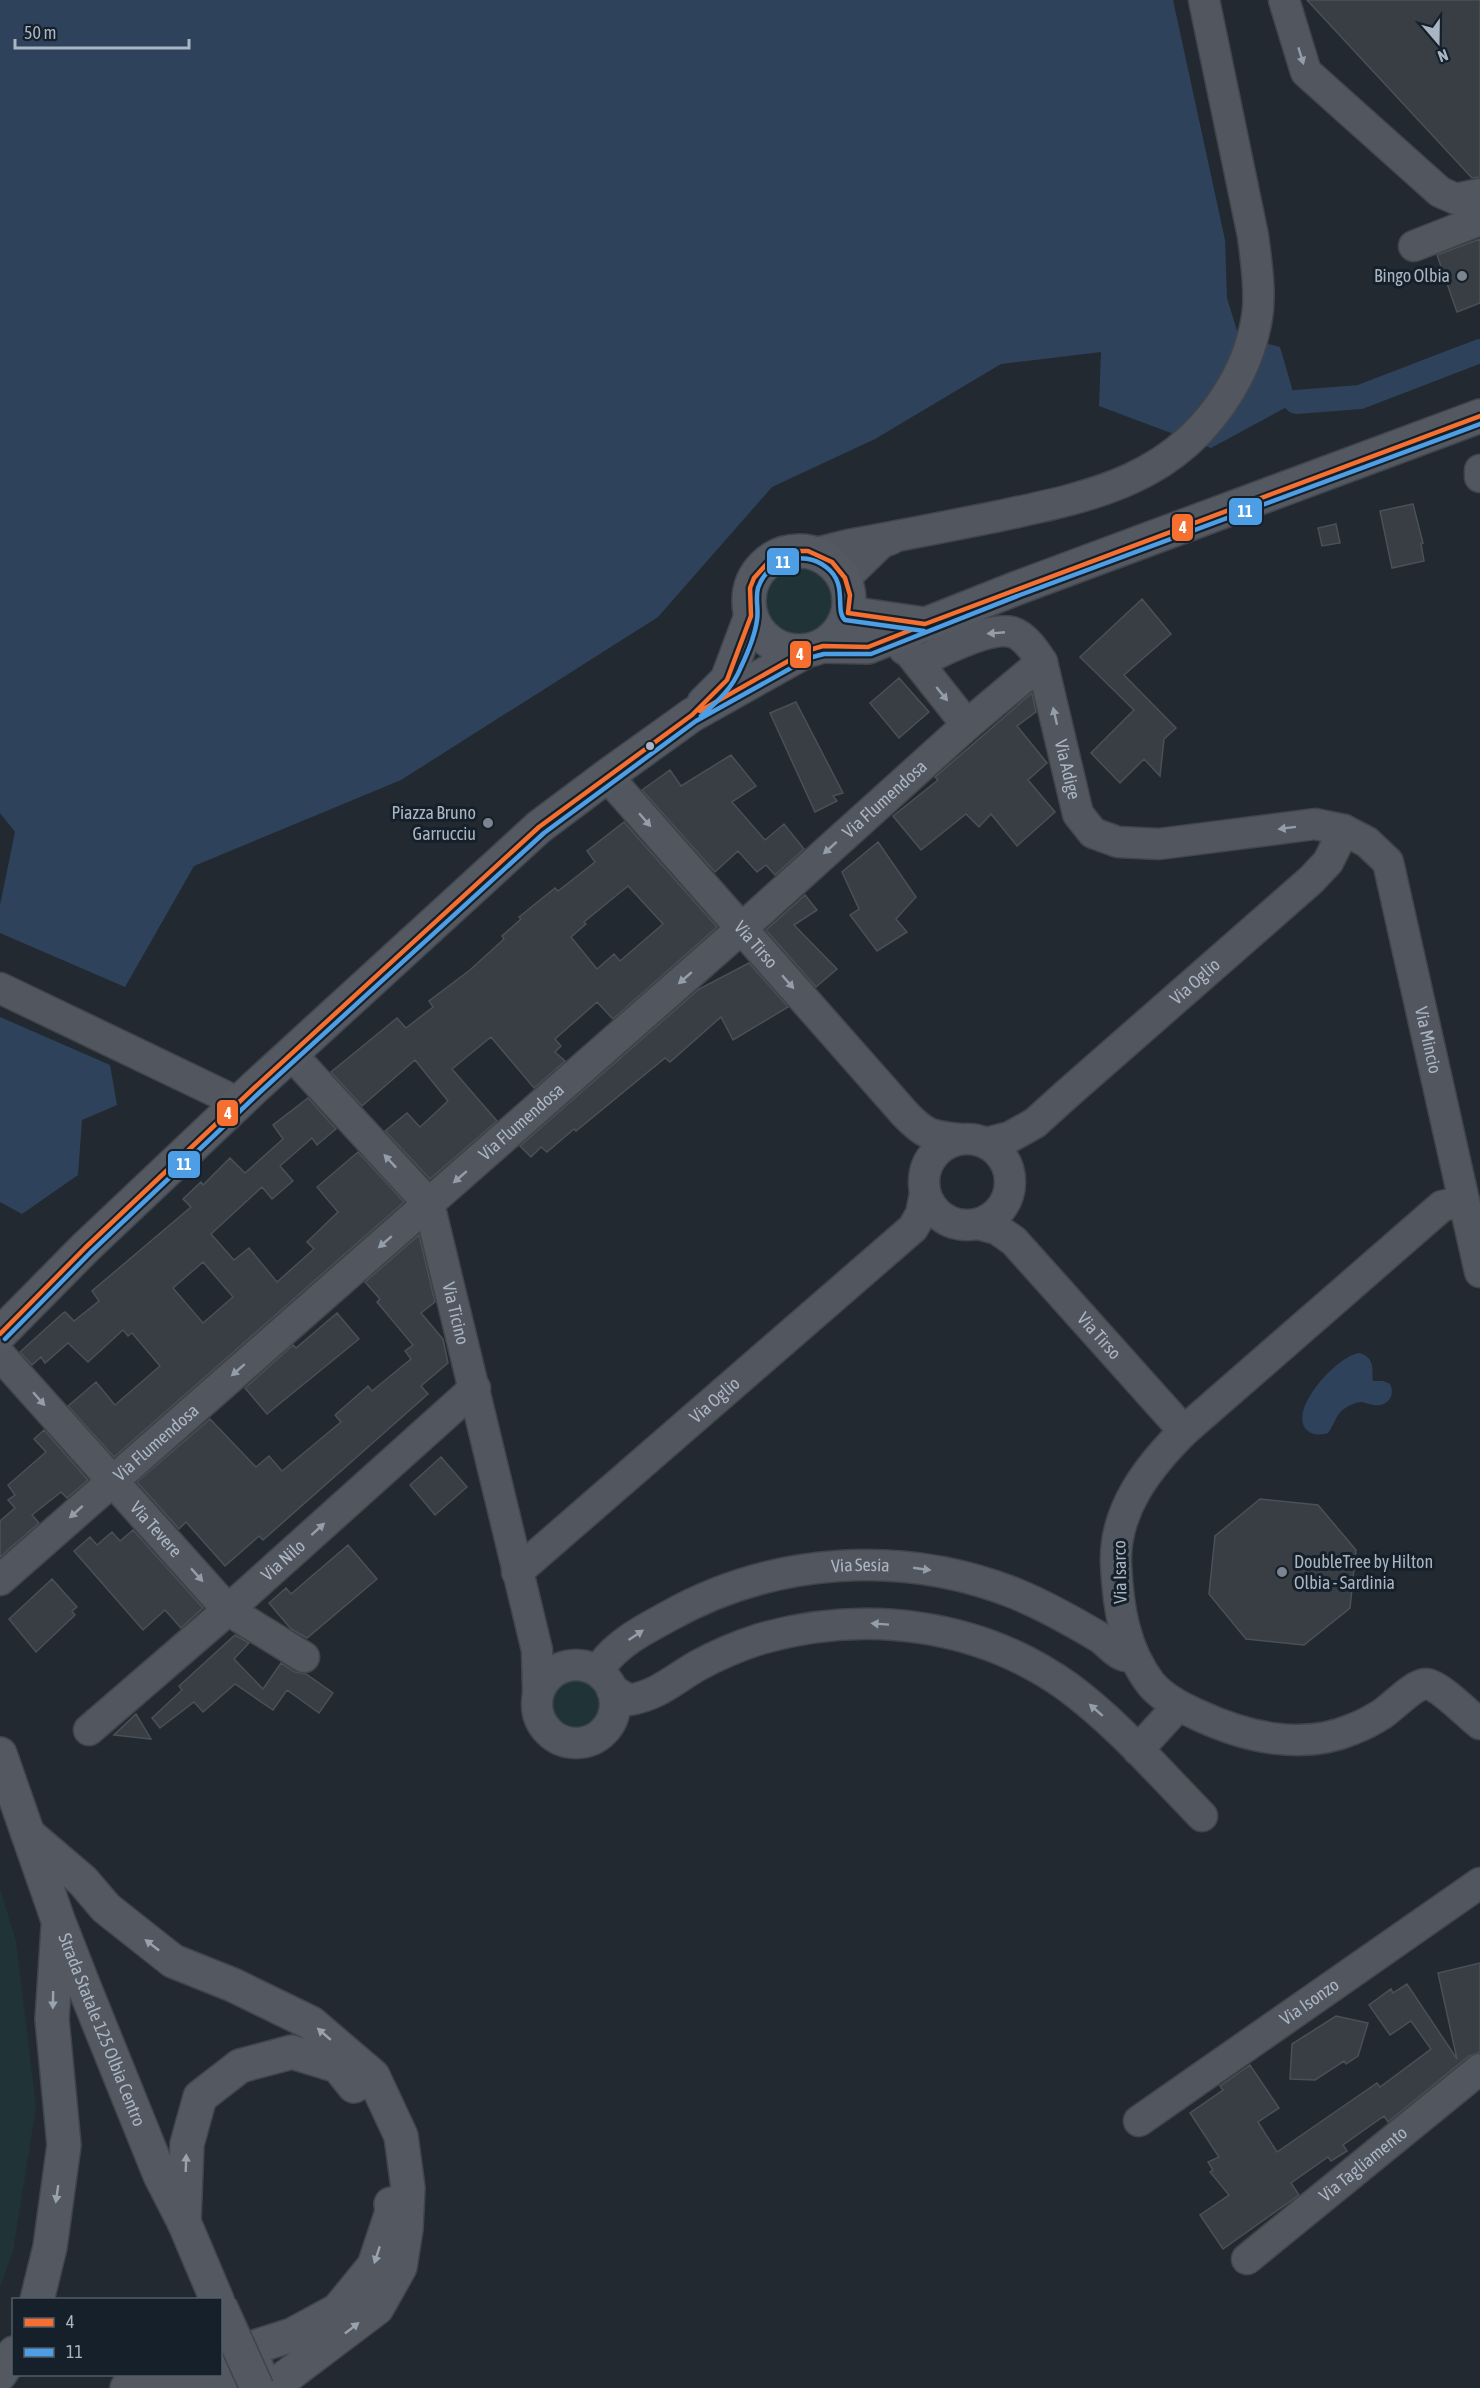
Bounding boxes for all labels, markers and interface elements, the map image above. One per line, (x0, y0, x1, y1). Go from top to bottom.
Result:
scale bar (15, 12, 189, 50)
north arrow (1408, 12, 1468, 72)
text: 50 m (24, 22, 56, 43)
text: N (1436, 46, 1451, 66)
one-way arrow (1297, 47, 1306, 65)
place label: Bingo Olbia (1374, 265, 1450, 286)
marker: Bingo Olbia (1455, 269, 1469, 283)
line badge: 11 (1228, 497, 1263, 526)
text: 11 (1237, 502, 1253, 520)
line badge: 4 (1171, 513, 1194, 542)
text: 4 (1178, 518, 1187, 536)
line badge: 11 (766, 547, 800, 576)
text: 11 (775, 553, 791, 571)
one-way arrow (987, 628, 1006, 638)
line badge: 4 (789, 640, 812, 669)
text: 4 (795, 645, 804, 663)
one-way arrow (936, 686, 949, 702)
one-way arrow (1049, 707, 1059, 725)
street label: Via Adige (1051, 737, 1085, 801)
unlabelled marker (644, 740, 656, 752)
street label: Via Flumendosa (838, 755, 931, 842)
place label: Piazza Bruno Garrucciu (392, 802, 476, 844)
one-way arrow (638, 812, 651, 827)
marker: Piazza Bruno Garrucciu (481, 816, 495, 830)
one-way arrow (1277, 823, 1296, 832)
one-way arrow (823, 841, 838, 854)
street label: Via Tirso (730, 917, 782, 972)
street label: Via Oglio (1166, 954, 1224, 1009)
one-way arrow (678, 971, 693, 984)
one-way arrow (781, 974, 794, 989)
street label: Via Mincio (1411, 1004, 1446, 1075)
street label: Via Flumendosa (474, 1079, 568, 1165)
line badge: 4 (216, 1099, 239, 1127)
text: 4 (223, 1104, 232, 1122)
line badge: 11 (167, 1150, 201, 1179)
one-way arrow (383, 1153, 397, 1168)
text: 11 (176, 1155, 192, 1173)
one-way arrow (453, 1170, 468, 1183)
one-way arrow (378, 1235, 393, 1248)
street label: Via Ticino (438, 1280, 474, 1347)
street label: Via Tirso (1073, 1308, 1126, 1363)
one-way arrow (231, 1363, 246, 1376)
street label: Via Oglio (685, 1372, 744, 1427)
one-way arrow (32, 1391, 46, 1406)
street label: Via Flumendosa (109, 1399, 203, 1485)
street label: Via Tevere (126, 1497, 187, 1561)
one-way arrow (69, 1505, 84, 1518)
one-way arrow (310, 1523, 325, 1536)
street label: Via Nilo (257, 1535, 309, 1585)
street label: Via Isarco (1108, 1540, 1131, 1604)
place label: DoubleTree by Hilton Olbia - Sardinia (1294, 1551, 1433, 1593)
street label: Via Sesia (830, 1554, 890, 1576)
one-way arrow (913, 1564, 932, 1574)
marker: DoubleTree by Hilton Olbia - Sardinia (1275, 1565, 1289, 1579)
one-way arrow (190, 1567, 203, 1582)
one-way arrow (871, 1619, 890, 1628)
one-way arrow (628, 1629, 644, 1641)
one-way arrow (1088, 1703, 1103, 1717)
street label: Strada Statale 125 Olbia Centro (54, 1930, 150, 2129)
one-way arrow (145, 1939, 160, 1951)
street label: Via Isonzo (1276, 1974, 1343, 2029)
one-way arrow (48, 1990, 57, 2009)
one-way arrow (317, 2028, 332, 2041)
street label: Via Tagliamento (1315, 2122, 1411, 2206)
one-way arrow (182, 2154, 191, 2173)
one-way arrow (53, 2184, 62, 2203)
one-way arrow (372, 2246, 382, 2264)
legend (12, 2298, 222, 2376)
text: 4 (66, 2311, 74, 2332)
one-way arrow (344, 2322, 359, 2334)
text: 11 (66, 2341, 83, 2362)

